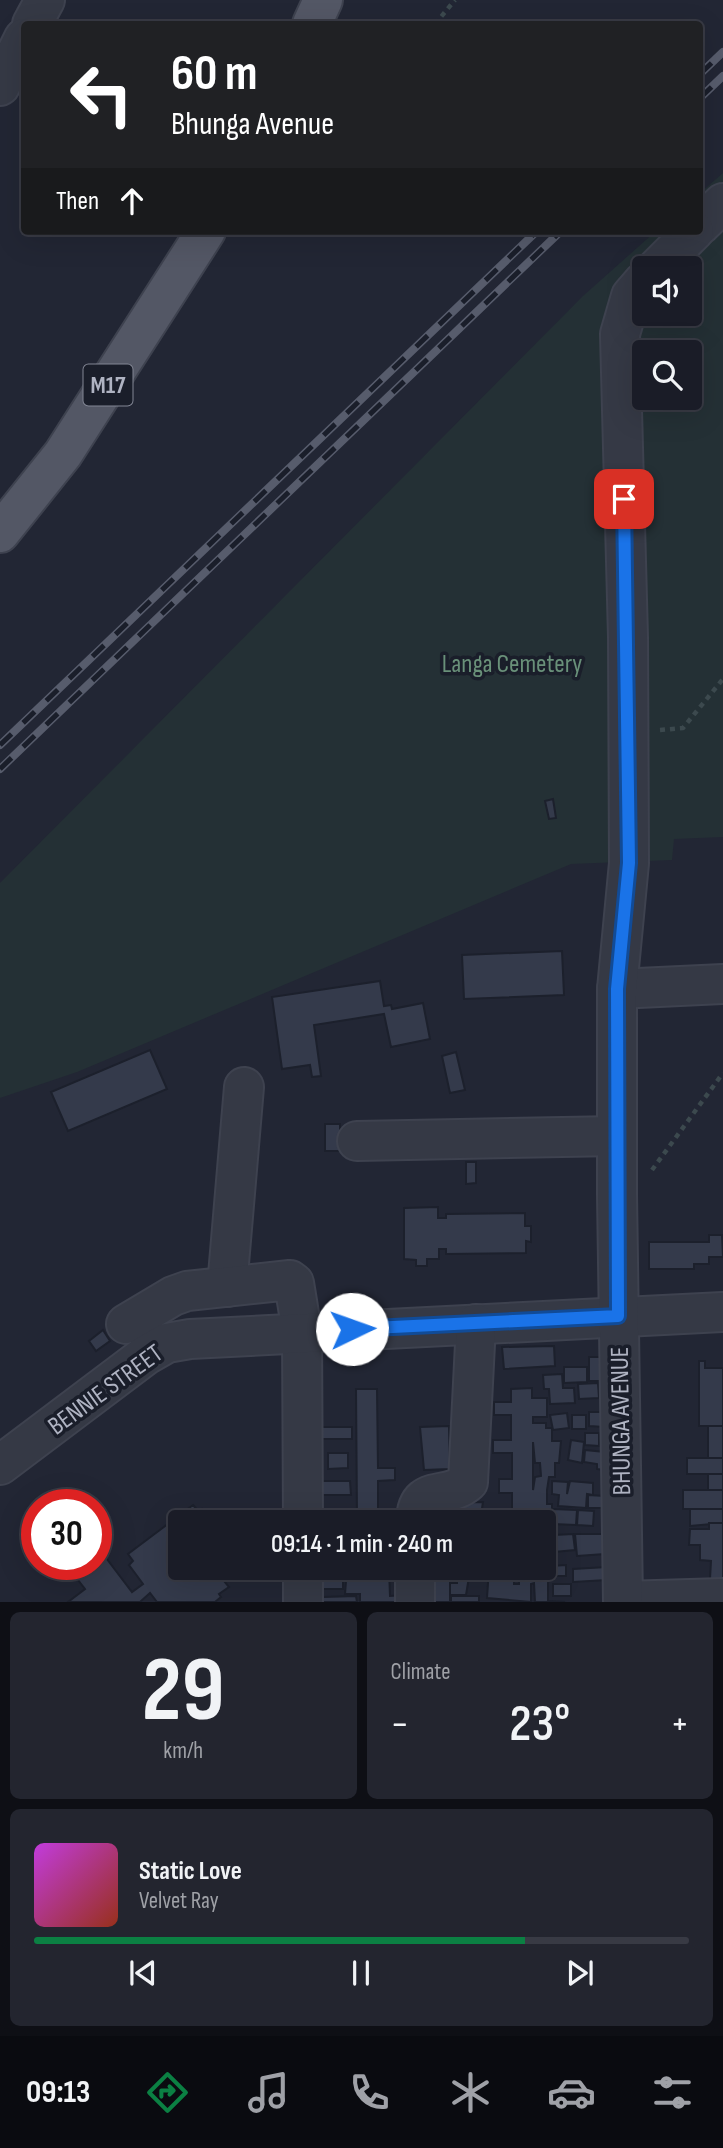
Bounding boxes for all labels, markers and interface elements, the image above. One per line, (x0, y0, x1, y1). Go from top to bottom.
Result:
text: 60 m (171, 45, 258, 104)
icon: left (56, 49, 147, 140)
text: Bhunga Avenue (171, 105, 334, 144)
icon: ahead (113, 182, 151, 220)
text: Then (56, 186, 99, 217)
map controls (632, 256, 702, 410)
button: sound (632, 256, 702, 326)
button: search (632, 340, 702, 410)
road number: M17 (84, 364, 132, 406)
pin (594, 469, 654, 529)
icon: arrive (605, 480, 643, 518)
park label: Langa Cemetery (442, 649, 582, 680)
position arrow (315, 1292, 389, 1366)
street label: BENNIE STREET (42, 1338, 169, 1442)
street label: BHUNGA AVENUE (605, 1346, 638, 1496)
speed limit sign: 30 (21, 1489, 112, 1580)
text: 09:14 · 1 min · 240 m (271, 1529, 453, 1560)
text: 29 (142, 1637, 225, 1746)
text: Climate (391, 1658, 450, 1686)
text: 23° (509, 1693, 570, 1756)
text: − (391, 1702, 409, 1747)
text: + (670, 1702, 689, 1747)
text: km/h (163, 1737, 203, 1765)
text: Static Love (139, 1856, 242, 1887)
text: Velvet Ray (139, 1887, 219, 1915)
icon: previous (124, 1954, 162, 1992)
icon: pause (342, 1954, 380, 1992)
icon: next (561, 1954, 599, 1992)
icon: directions (143, 2068, 192, 2117)
icon: music (244, 2068, 293, 2117)
icon: phone (345, 2068, 394, 2117)
icon: climate (446, 2068, 495, 2117)
icon: car (547, 2068, 596, 2117)
icon: filters (648, 2068, 697, 2117)
text: 09:13 (26, 2073, 90, 2112)

